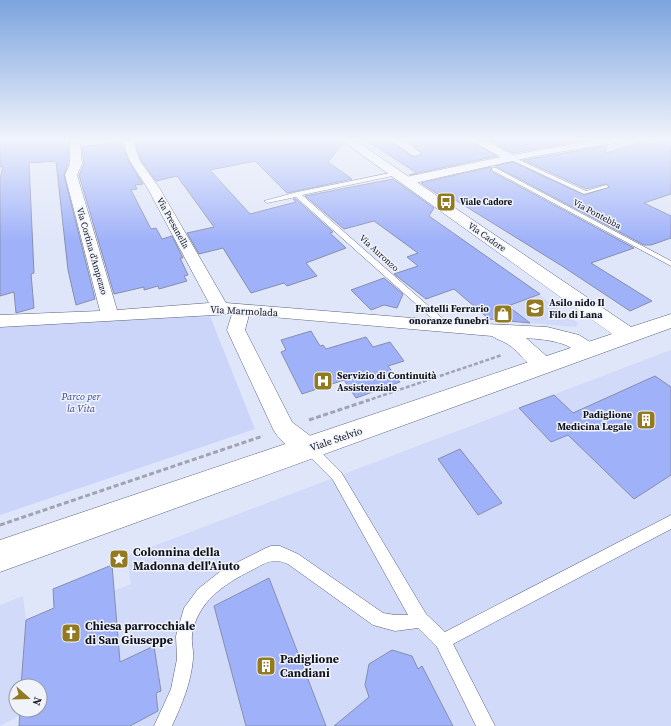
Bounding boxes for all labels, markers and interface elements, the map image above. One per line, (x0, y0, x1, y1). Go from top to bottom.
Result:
bus stop icon: Viale Cadore (435, 191, 457, 213)
street label: Via Presanella (154, 195, 192, 251)
place label: Viale Cadore (460, 196, 513, 208)
street label: Via Pontebba (571, 196, 624, 232)
street label: Via Cortina d'Ampezzo (74, 206, 110, 296)
street label: Via Cadore (466, 220, 509, 255)
street label: Via Auronzo (357, 232, 401, 274)
place label: Asilo nido Il Filo di Lana (549, 296, 605, 321)
school or university icon: Asilo nido Il Filo di Lana (524, 297, 546, 319)
place label: Fratelli Ferrario onoranze funebri (409, 302, 489, 327)
street label: Via Marmolada (210, 303, 279, 319)
shop icon: Fratelli Ferrario onoranze funebri (492, 303, 514, 325)
place label: Servizio di Continuità Assistenziale (337, 369, 437, 394)
hospital icon: Servizio di Continuità Assistenziale (312, 370, 334, 392)
park label: Parco per la Vita (61, 390, 101, 415)
place label: Padiglione Medicina Legale (557, 408, 632, 433)
building icon: Padiglione Medicina Legale (635, 409, 657, 431)
street label: Viale Stelvio (308, 424, 364, 454)
place label: Colonnina della Madonna dell'Aiuto (133, 544, 240, 574)
place icon: Colonnina della Madonna dell'Aiuto (108, 548, 130, 570)
place label: Chiesa parrocchiale di San Giuseppe (85, 618, 195, 648)
church icon: Chiesa parrocchiale di San Giuseppe (60, 622, 82, 644)
place label: Padiglione Candiani (280, 651, 339, 681)
building icon: Padiglione Candiani (255, 655, 277, 677)
north arrow (8, 678, 48, 718)
text: N (29, 695, 45, 708)

